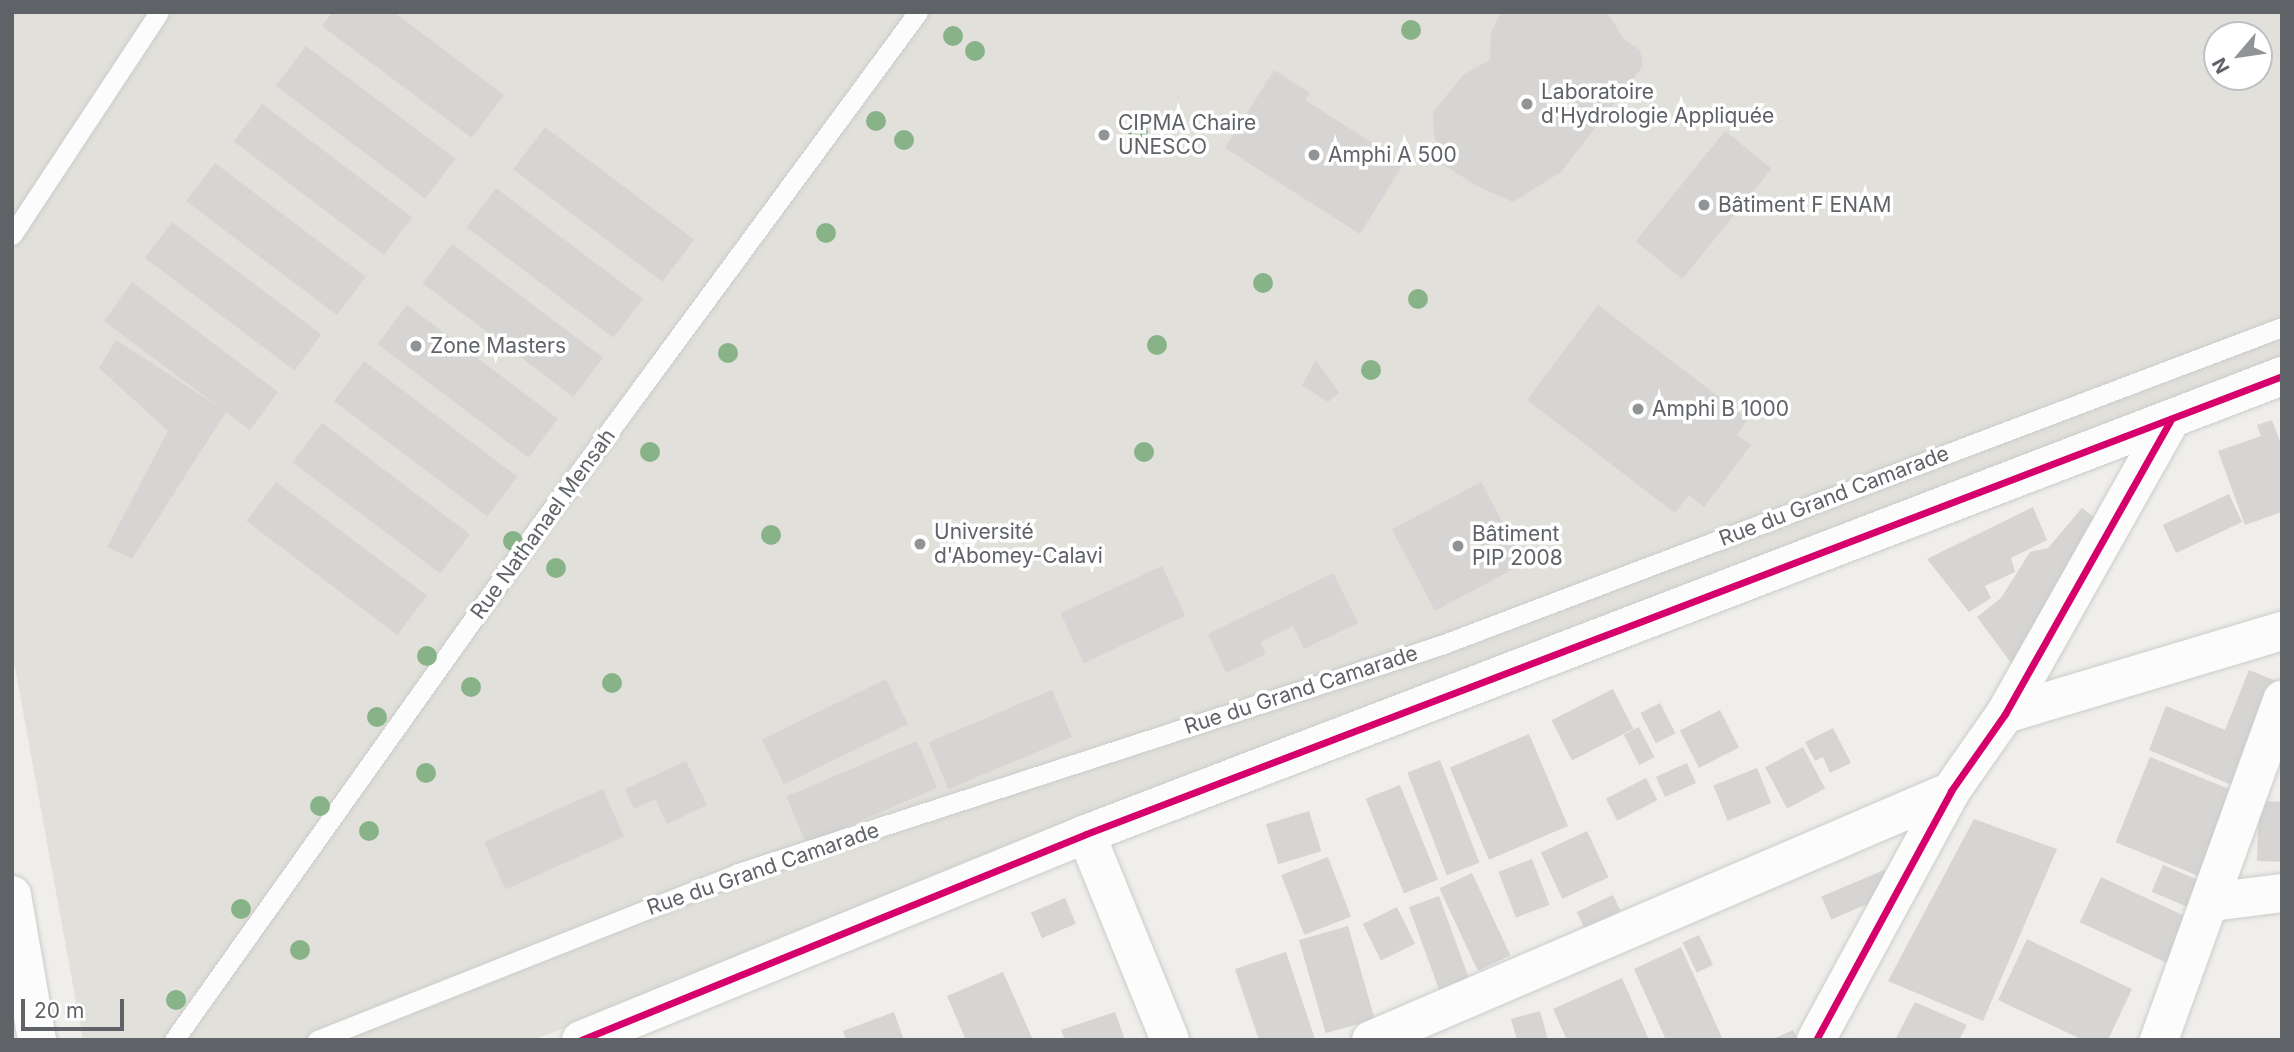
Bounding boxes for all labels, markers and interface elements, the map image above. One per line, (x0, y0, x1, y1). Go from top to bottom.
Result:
north arrow (2203, 21, 2273, 91)
text: N (2207, 54, 2235, 77)
place label: Laboratoire d'Hydrologie Appliquée (1541, 79, 1774, 129)
marker: Laboratoire d'Hydrologie Appliquée (1519, 96, 1535, 112)
place label: CIPMA Chaire UNESCO (1118, 110, 1256, 160)
marker: CIPMA Chaire UNESCO (1096, 127, 1112, 143)
place label: Amphi A 500 (1328, 142, 1457, 168)
marker: Amphi A 500 (1306, 147, 1322, 163)
place label: Bâtiment F ENAM (1718, 192, 1892, 218)
marker: Bâtiment F ENAM (1696, 197, 1712, 213)
place label: Zone Masters (430, 333, 566, 359)
marker: Zone Masters (408, 338, 424, 354)
place label: Amphi B 1000 (1652, 396, 1789, 422)
marker: Amphi B 1000 (1630, 401, 1646, 417)
street label: Rue Nathanael Mensah (465, 424, 621, 624)
street label: Rue du Grand Camarade (1716, 441, 1952, 551)
place label: Université d'Abomey-Calavi (934, 519, 1103, 569)
place label: Bâtiment PIP 2008 (1472, 521, 1563, 571)
marker: Université d'Abomey-Calavi (912, 536, 928, 552)
marker: Bâtiment PIP 2008 (1450, 538, 1466, 554)
street label: Rue du Grand Camarade (1181, 640, 1421, 740)
street label: Rue du Grand Camarade (644, 817, 882, 921)
scale bar (24, 986, 128, 1030)
text: 20 m (34, 998, 84, 1023)

